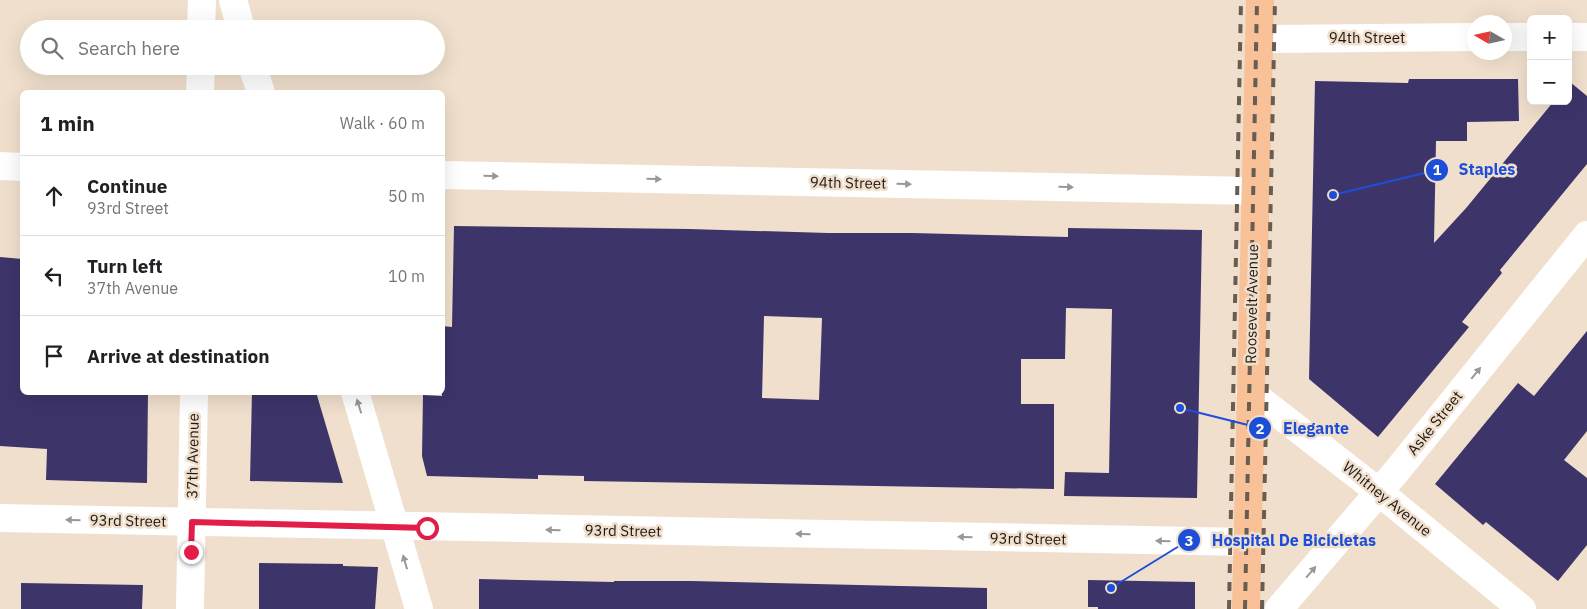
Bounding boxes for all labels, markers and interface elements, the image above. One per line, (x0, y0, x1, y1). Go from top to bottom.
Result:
north arrow (1467, 15, 1512, 60)
map controls (1527, 15, 1572, 105)
button: + (1527, 15, 1572, 60)
search box (20, 20, 445, 75)
street label: 94th Street (1329, 28, 1405, 47)
icon: search (38, 34, 66, 62)
text: Search here (78, 36, 180, 60)
button: − (1527, 60, 1572, 105)
text: 1 min (40, 109, 95, 137)
text: Walk · 60 m (340, 113, 425, 133)
callout: Staples (1424, 154, 1526, 185)
text: Staples (1459, 159, 1515, 179)
text: 1 (1432, 160, 1442, 179)
one-way arrow (483, 172, 499, 180)
street label: 94th Street (810, 172, 886, 193)
text: Continue (87, 174, 167, 198)
one-way arrow (646, 175, 662, 183)
one-way arrow (896, 180, 912, 188)
icon: ahead (40, 182, 68, 210)
one-way arrow (1058, 184, 1074, 192)
text: 50 m (388, 186, 425, 206)
text: 93rd Street (87, 198, 169, 218)
street label: Roosevelt Avenue (1241, 244, 1262, 364)
text: Turn left (87, 254, 163, 278)
icon: left (40, 262, 68, 290)
text: 10 m (388, 266, 425, 286)
text: 37th Avenue (87, 278, 178, 298)
icon: arrive (40, 342, 68, 370)
text: Arrive at destination (87, 344, 270, 368)
one-way arrow (1470, 366, 1481, 379)
street label: Aske Street (1403, 387, 1466, 459)
one-way arrow (355, 399, 363, 414)
street label: 37th Avenue (182, 413, 203, 499)
callout: Elegante (1248, 413, 1359, 444)
text: Elegante (1283, 418, 1349, 438)
text: 2 (1255, 419, 1265, 438)
street label: Whitney Avenue (1339, 457, 1436, 540)
street label: 93rd Street (89, 510, 167, 531)
one-way arrow (65, 516, 81, 524)
route start (416, 517, 439, 540)
street label: 93rd Street (584, 520, 662, 541)
callout: Hospital De Bicicletas (1177, 525, 1386, 556)
one-way arrow (545, 526, 561, 534)
street label: 93rd Street (989, 528, 1067, 549)
one-way arrow (795, 530, 811, 538)
text: Hospital De Bicicletas (1212, 530, 1376, 550)
text: 3 (1184, 531, 1194, 550)
one-way arrow (957, 533, 973, 541)
one-way arrow (1155, 537, 1171, 545)
route end (180, 541, 203, 564)
one-way arrow (400, 555, 408, 570)
one-way arrow (1305, 566, 1316, 578)

